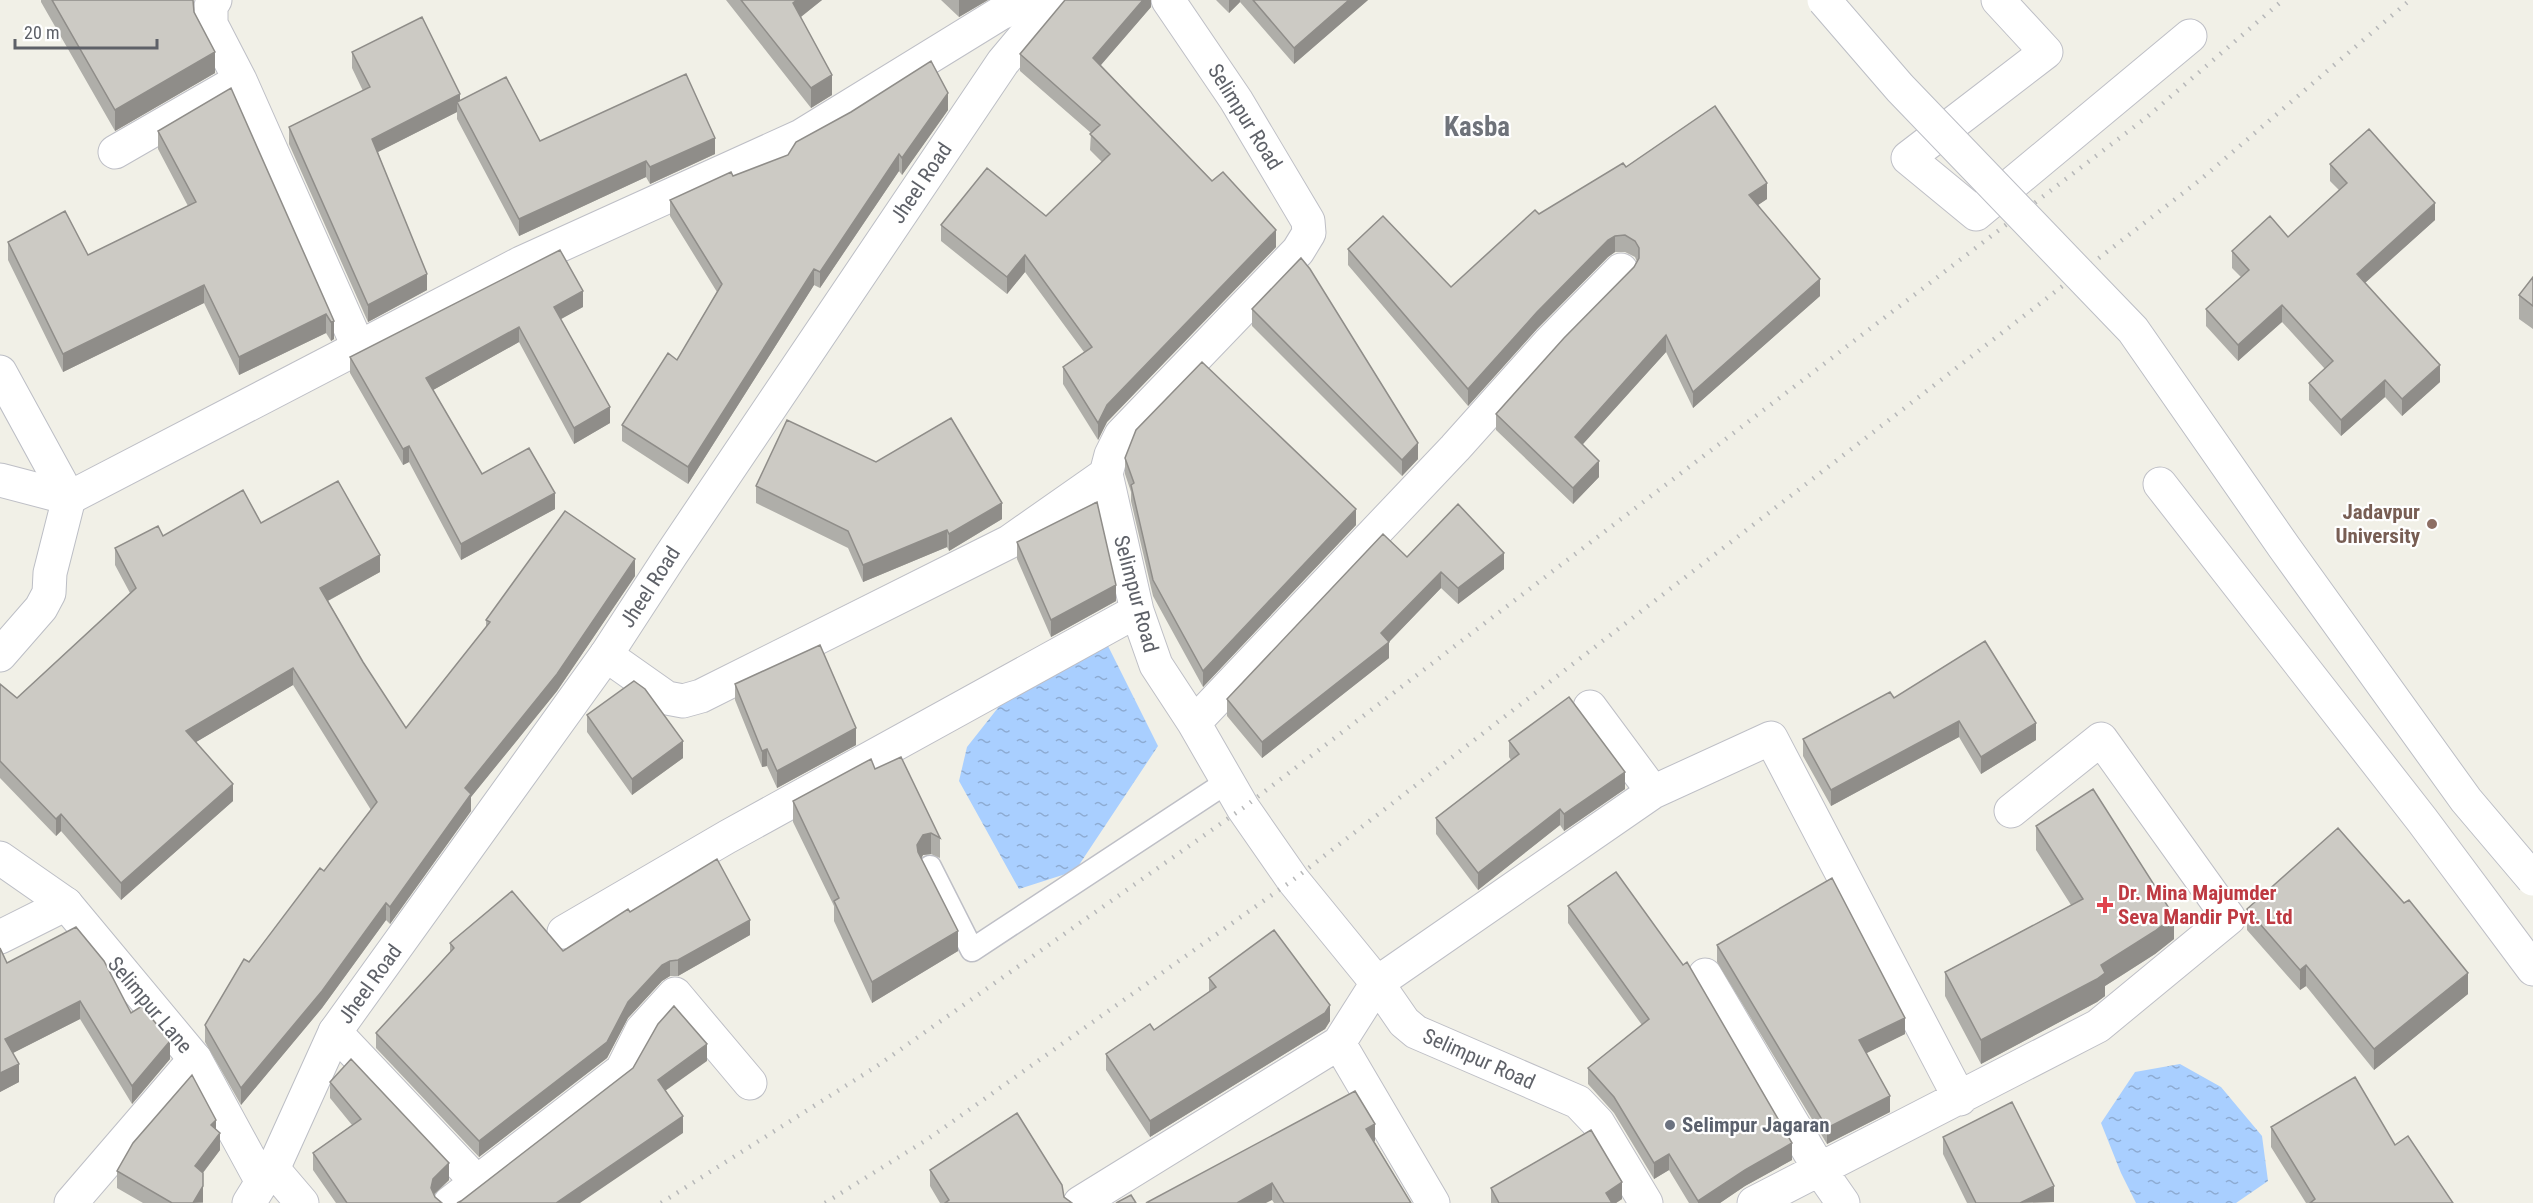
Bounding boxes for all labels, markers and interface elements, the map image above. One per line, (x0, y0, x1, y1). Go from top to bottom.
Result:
scale bar (15, 12, 158, 50)
text: 20 m (24, 22, 59, 43)
street label: Selimpur Road (1203, 60, 1287, 174)
district label: Kasba (1444, 111, 1510, 143)
street label: Jheel Road (885, 138, 957, 228)
place label: Jadavpur University (2335, 500, 2421, 548)
marker: Jadavpur University (2425, 517, 2439, 531)
street label: Selimpur Road (1109, 533, 1163, 655)
street label: Jheel Road (615, 542, 685, 632)
place label: Dr. Mina Majumder Seva Mandir Pvt. Ltd (2118, 881, 2293, 929)
marker: Dr. Mina Majumder Seva Mandir Pvt. Ltd (2096, 896, 2114, 914)
street label: Jheel Road (333, 940, 407, 1028)
street label: Selimpur Lane (103, 952, 197, 1058)
street label: Selimpur Road (1419, 1024, 1539, 1094)
place label: Selimpur Jagaran (1682, 1113, 1830, 1137)
marker: Selimpur Jagaran (1663, 1118, 1677, 1132)

